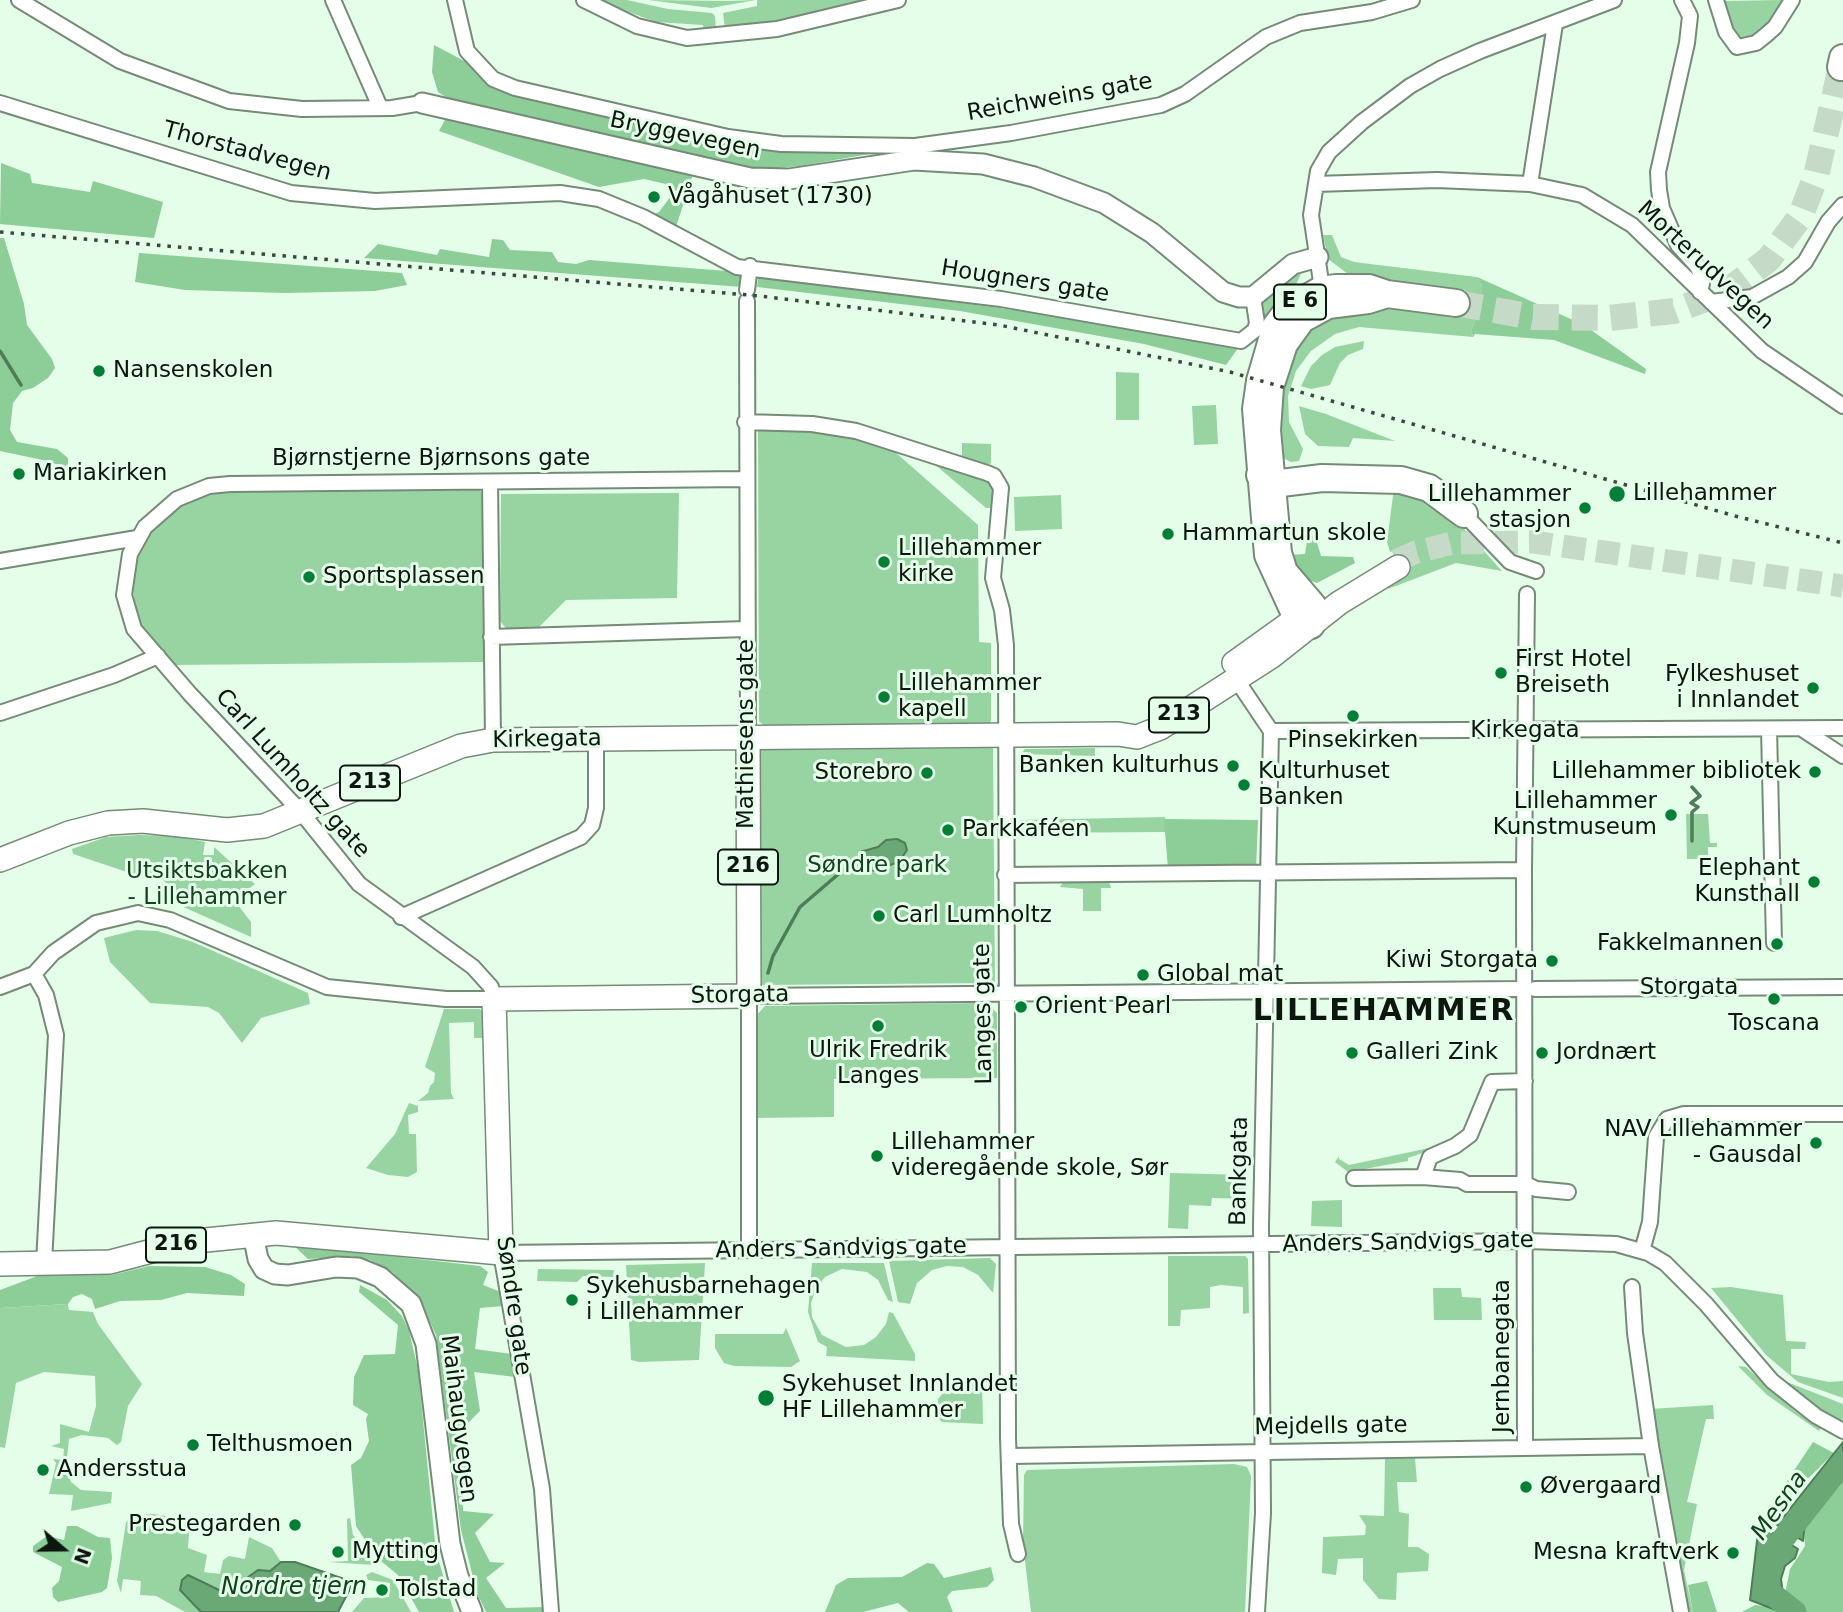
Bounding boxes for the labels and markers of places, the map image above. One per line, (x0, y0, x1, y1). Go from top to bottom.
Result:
place label: Vågåhuset (1730) (668, 183, 873, 211)
marker: Vågåhuset (1730) (646, 189, 662, 205)
place label: Nansenskolen (113, 357, 273, 385)
marker: Nansenskolen (91, 363, 107, 379)
place label: Mariakirken (33, 460, 167, 488)
marker: Mariakirken (11, 466, 27, 482)
place label: Lillehammer (1633, 480, 1776, 508)
place label: Lillehammer stasjon (1428, 481, 1571, 535)
marker: Lillehammer (1607, 484, 1627, 504)
marker: Lillehammer stasjon (1577, 500, 1593, 516)
place label: Hammartun skole (1182, 520, 1386, 548)
marker: Hammartun skole (1160, 526, 1176, 542)
place label: Lillehammer kirke (898, 535, 1041, 589)
marker: Lillehammer kirke (876, 554, 892, 570)
place label: Sportsplassen (323, 563, 485, 591)
marker: Sportsplassen (301, 569, 317, 585)
place label: First Hotel Breiseth (1515, 646, 1632, 700)
place label: Fylkeshuset i Innlandet (1665, 661, 1799, 715)
marker: First Hotel Breiseth (1493, 665, 1509, 681)
place label: Lillehammer kapell (898, 670, 1041, 724)
marker: Fylkeshuset i Innlandet (1805, 680, 1821, 696)
marker: Lillehammer kapell (876, 689, 892, 705)
marker: Pinsekirken (1345, 708, 1361, 724)
place label: Pinsekirken (1288, 727, 1418, 755)
place label: Banken kulturhus (1019, 752, 1219, 780)
marker: Banken kulturhus (1225, 758, 1241, 774)
place label: Kulturhuset Banken (1258, 758, 1390, 812)
place label: Lillehammer bibliotek (1552, 758, 1801, 786)
place label: Storebro (815, 759, 913, 787)
marker: Lillehammer bibliotek (1807, 764, 1823, 780)
marker: Storebro (919, 765, 935, 781)
marker: Kulturhuset Banken (1236, 777, 1252, 793)
place label: Lillehammer Kunstmuseum (1493, 788, 1657, 842)
marker: Lillehammer Kunstmuseum (1663, 807, 1679, 823)
place label: Parkkaféen (962, 816, 1090, 844)
marker: Parkkaféen (940, 822, 956, 838)
place label: Elephant Kunsthall (1694, 855, 1800, 909)
marker: Elephant Kunsthall (1806, 874, 1822, 890)
place label: Carl Lumholtz (893, 902, 1052, 930)
marker: Carl Lumholtz (871, 908, 887, 924)
place label: Fakkelmannen (1597, 930, 1763, 958)
marker: Fakkelmannen (1769, 936, 1785, 952)
place label: Kiwi Storgata (1385, 947, 1538, 975)
marker: Kiwi Storgata (1544, 953, 1560, 969)
place label: Global mat (1157, 961, 1283, 989)
marker: Global mat (1135, 967, 1151, 983)
marker: Toscana (1766, 991, 1782, 1007)
place label: Orient Pearl (1035, 993, 1171, 1021)
marker: Orient Pearl (1013, 999, 1029, 1015)
place label: Toscana (1728, 1010, 1820, 1038)
marker: Ulrik Fredrik Langes (870, 1018, 886, 1034)
place label: Ulrik Fredrik Langes (809, 1037, 947, 1091)
place label: Galleri Zink (1366, 1039, 1498, 1067)
place label: Jordnært (1556, 1039, 1656, 1067)
marker: Galleri Zink (1344, 1045, 1360, 1061)
marker: Jordnært (1534, 1045, 1550, 1061)
place label: NAV Lillehammer - Gausdal (1604, 1116, 1802, 1170)
place label: Lillehammer videregående skole, Sør (891, 1129, 1168, 1183)
marker: NAV Lillehammer - Gausdal (1808, 1135, 1824, 1151)
marker: Lillehammer videregående skole, Sør (869, 1148, 885, 1164)
place label: Sykehusbarnehagen i Lillehammer (586, 1273, 820, 1327)
marker: Sykehusbarnehagen i Lillehammer (564, 1292, 580, 1308)
place label: Sykehuset Innlandet HF Lillehammer (782, 1371, 1017, 1425)
marker: Sykehuset Innlandet HF Lillehammer (756, 1388, 776, 1408)
place label: Telthusmoen (207, 1431, 353, 1459)
marker: Telthusmoen (185, 1437, 201, 1453)
place label: Andersstua (57, 1456, 187, 1484)
marker: Andersstua (35, 1462, 51, 1478)
place label: Øvergaard (1540, 1473, 1661, 1501)
marker: Øvergaard (1518, 1479, 1534, 1495)
place label: Prestegarden (128, 1511, 281, 1539)
marker: Prestegarden (287, 1517, 303, 1533)
place label: Mytting (352, 1538, 439, 1566)
place label: Mesna kraftverk (1533, 1539, 1719, 1567)
marker: Mytting (330, 1544, 346, 1560)
marker: Mesna kraftverk (1725, 1545, 1741, 1561)
place label: Tolstad (396, 1576, 476, 1604)
marker: Tolstad (374, 1582, 390, 1598)

